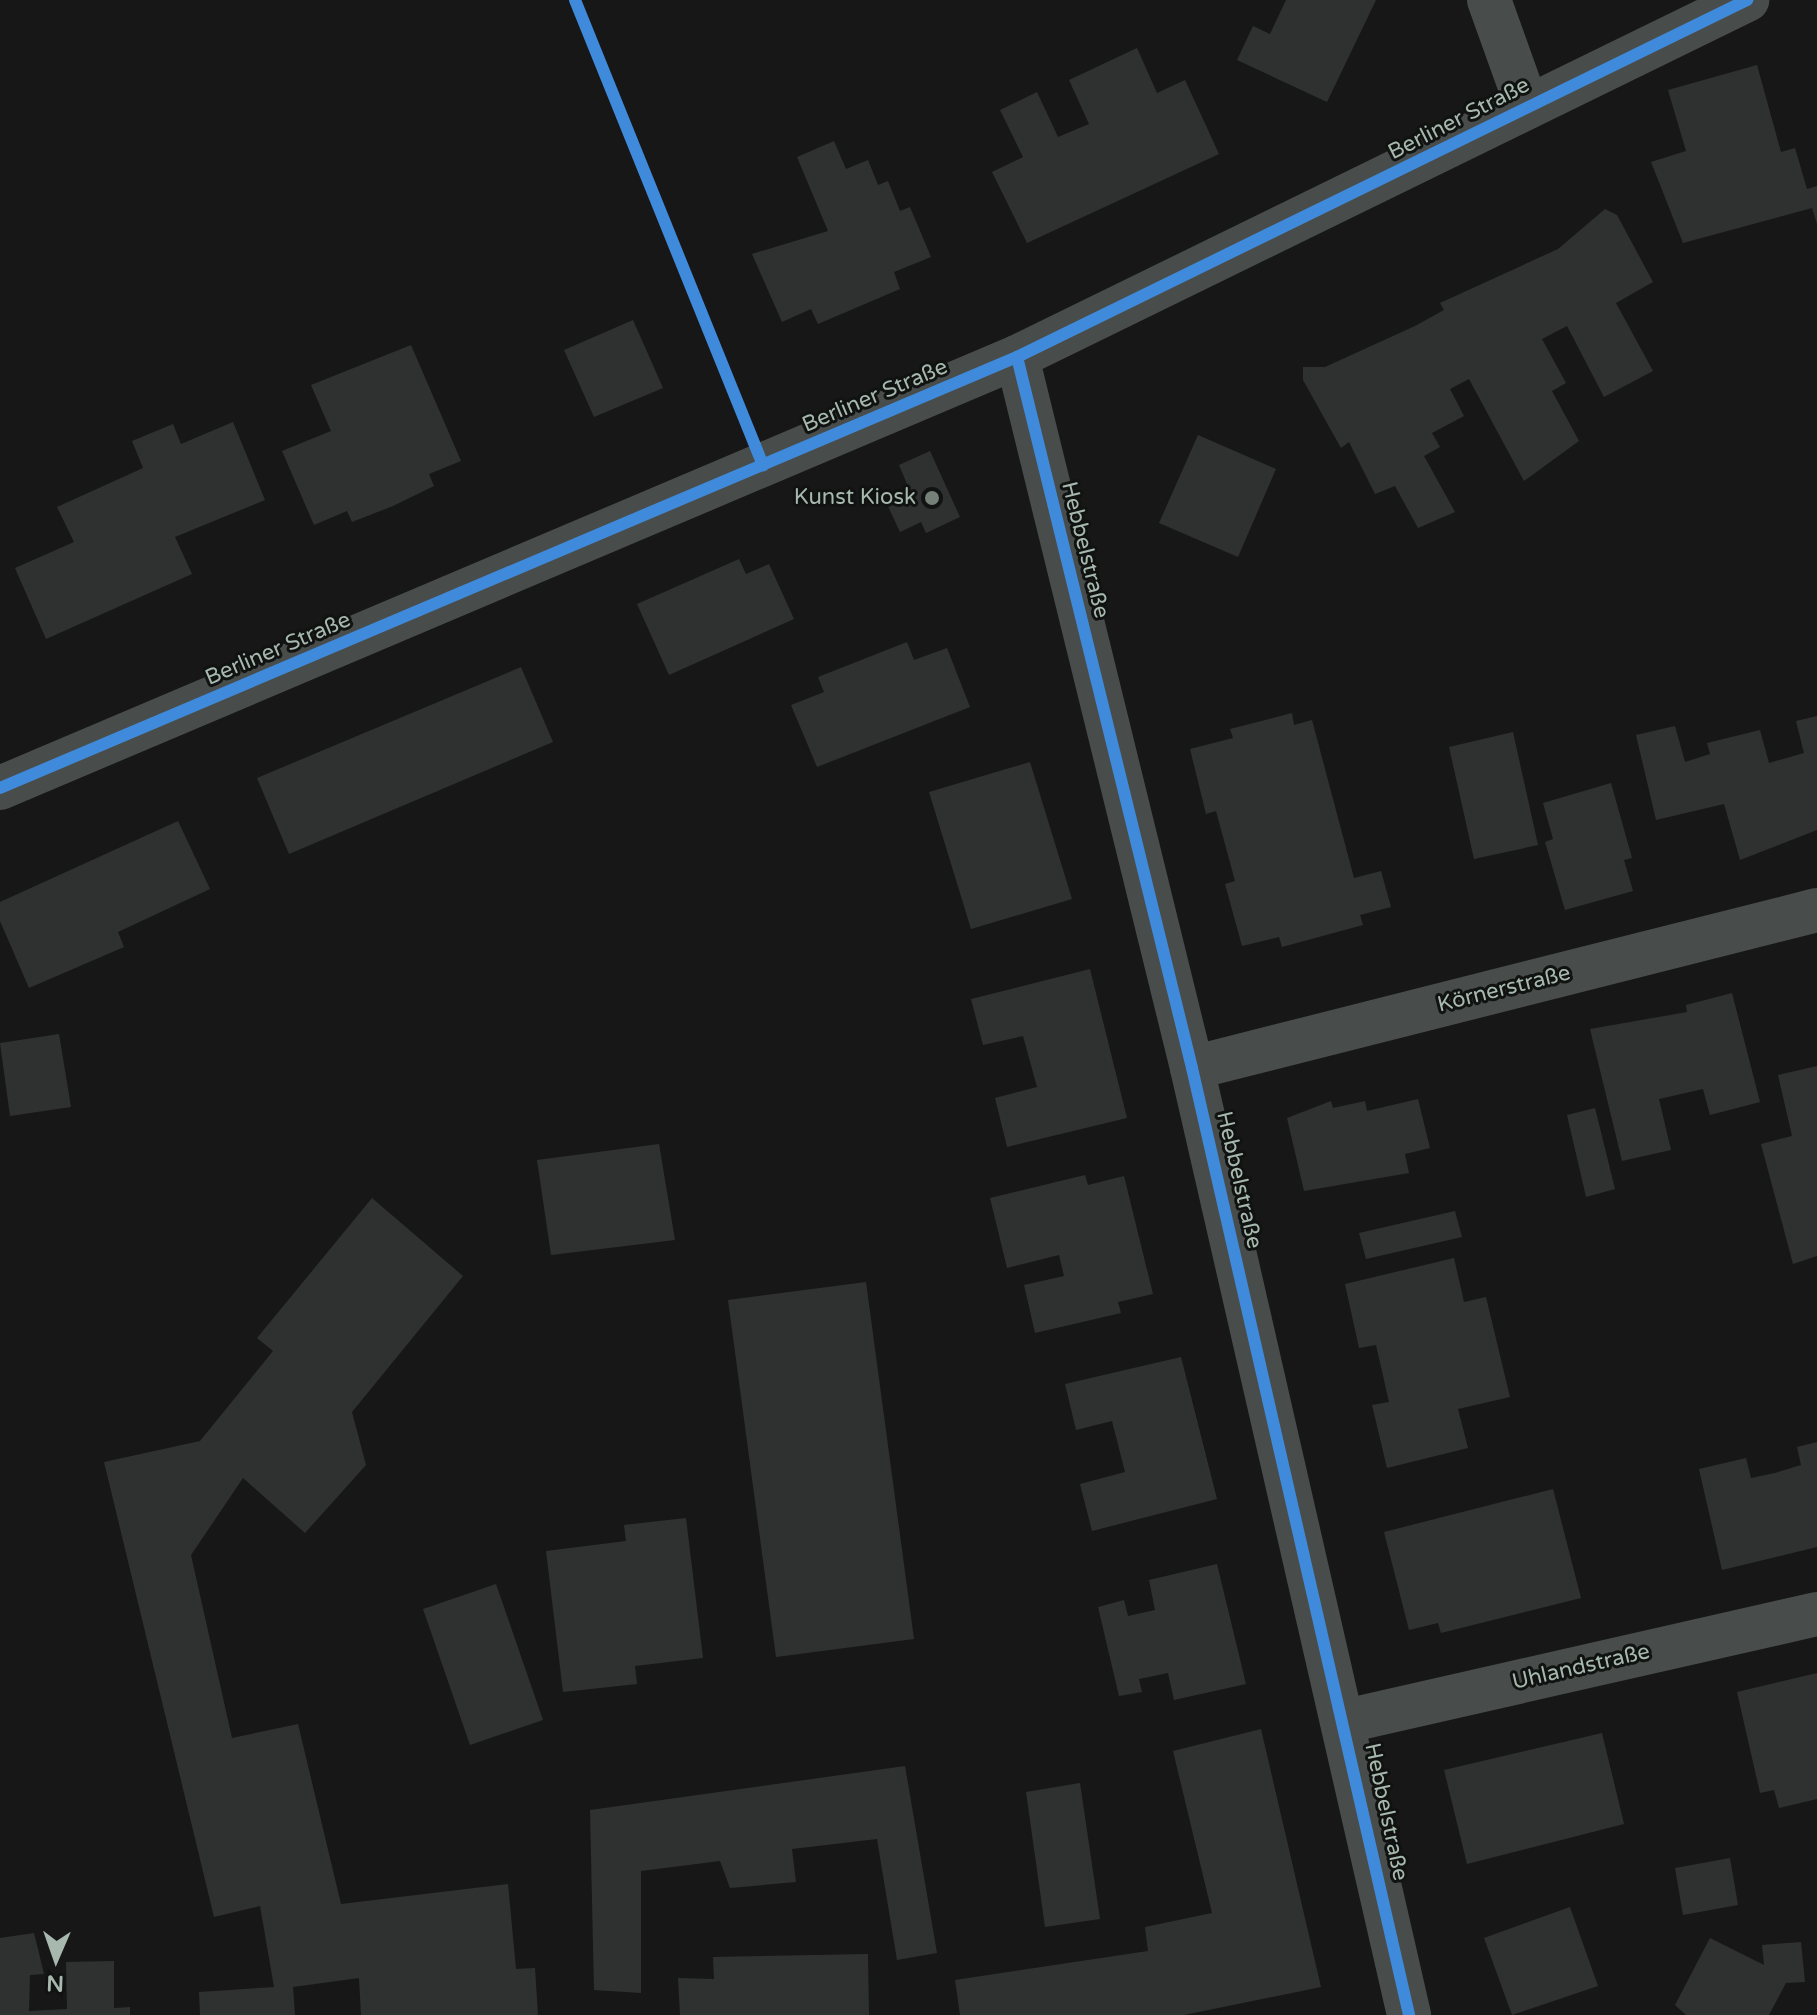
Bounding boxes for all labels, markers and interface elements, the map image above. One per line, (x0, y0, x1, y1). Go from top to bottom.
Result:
street label: Berliner Straße (1384, 72, 1534, 166)
street label: Berliner Straße (798, 354, 952, 438)
street label: Hebbelstraße (1055, 479, 1115, 621)
place label: Kunst Kiosk (794, 485, 916, 511)
marker: Kunst Kiosk (923, 489, 941, 507)
street label: Berliner Straße (201, 607, 355, 691)
street label: Körnerstraße (1435, 960, 1573, 1018)
street label: Hebbelstraße (1210, 1109, 1268, 1251)
street label: Uhlandstraße (1510, 1638, 1652, 1696)
street label: Hebbelstraße (1359, 1741, 1413, 1883)
north arrow (16, 1919, 96, 1999)
text: N (46, 1970, 64, 1996)

